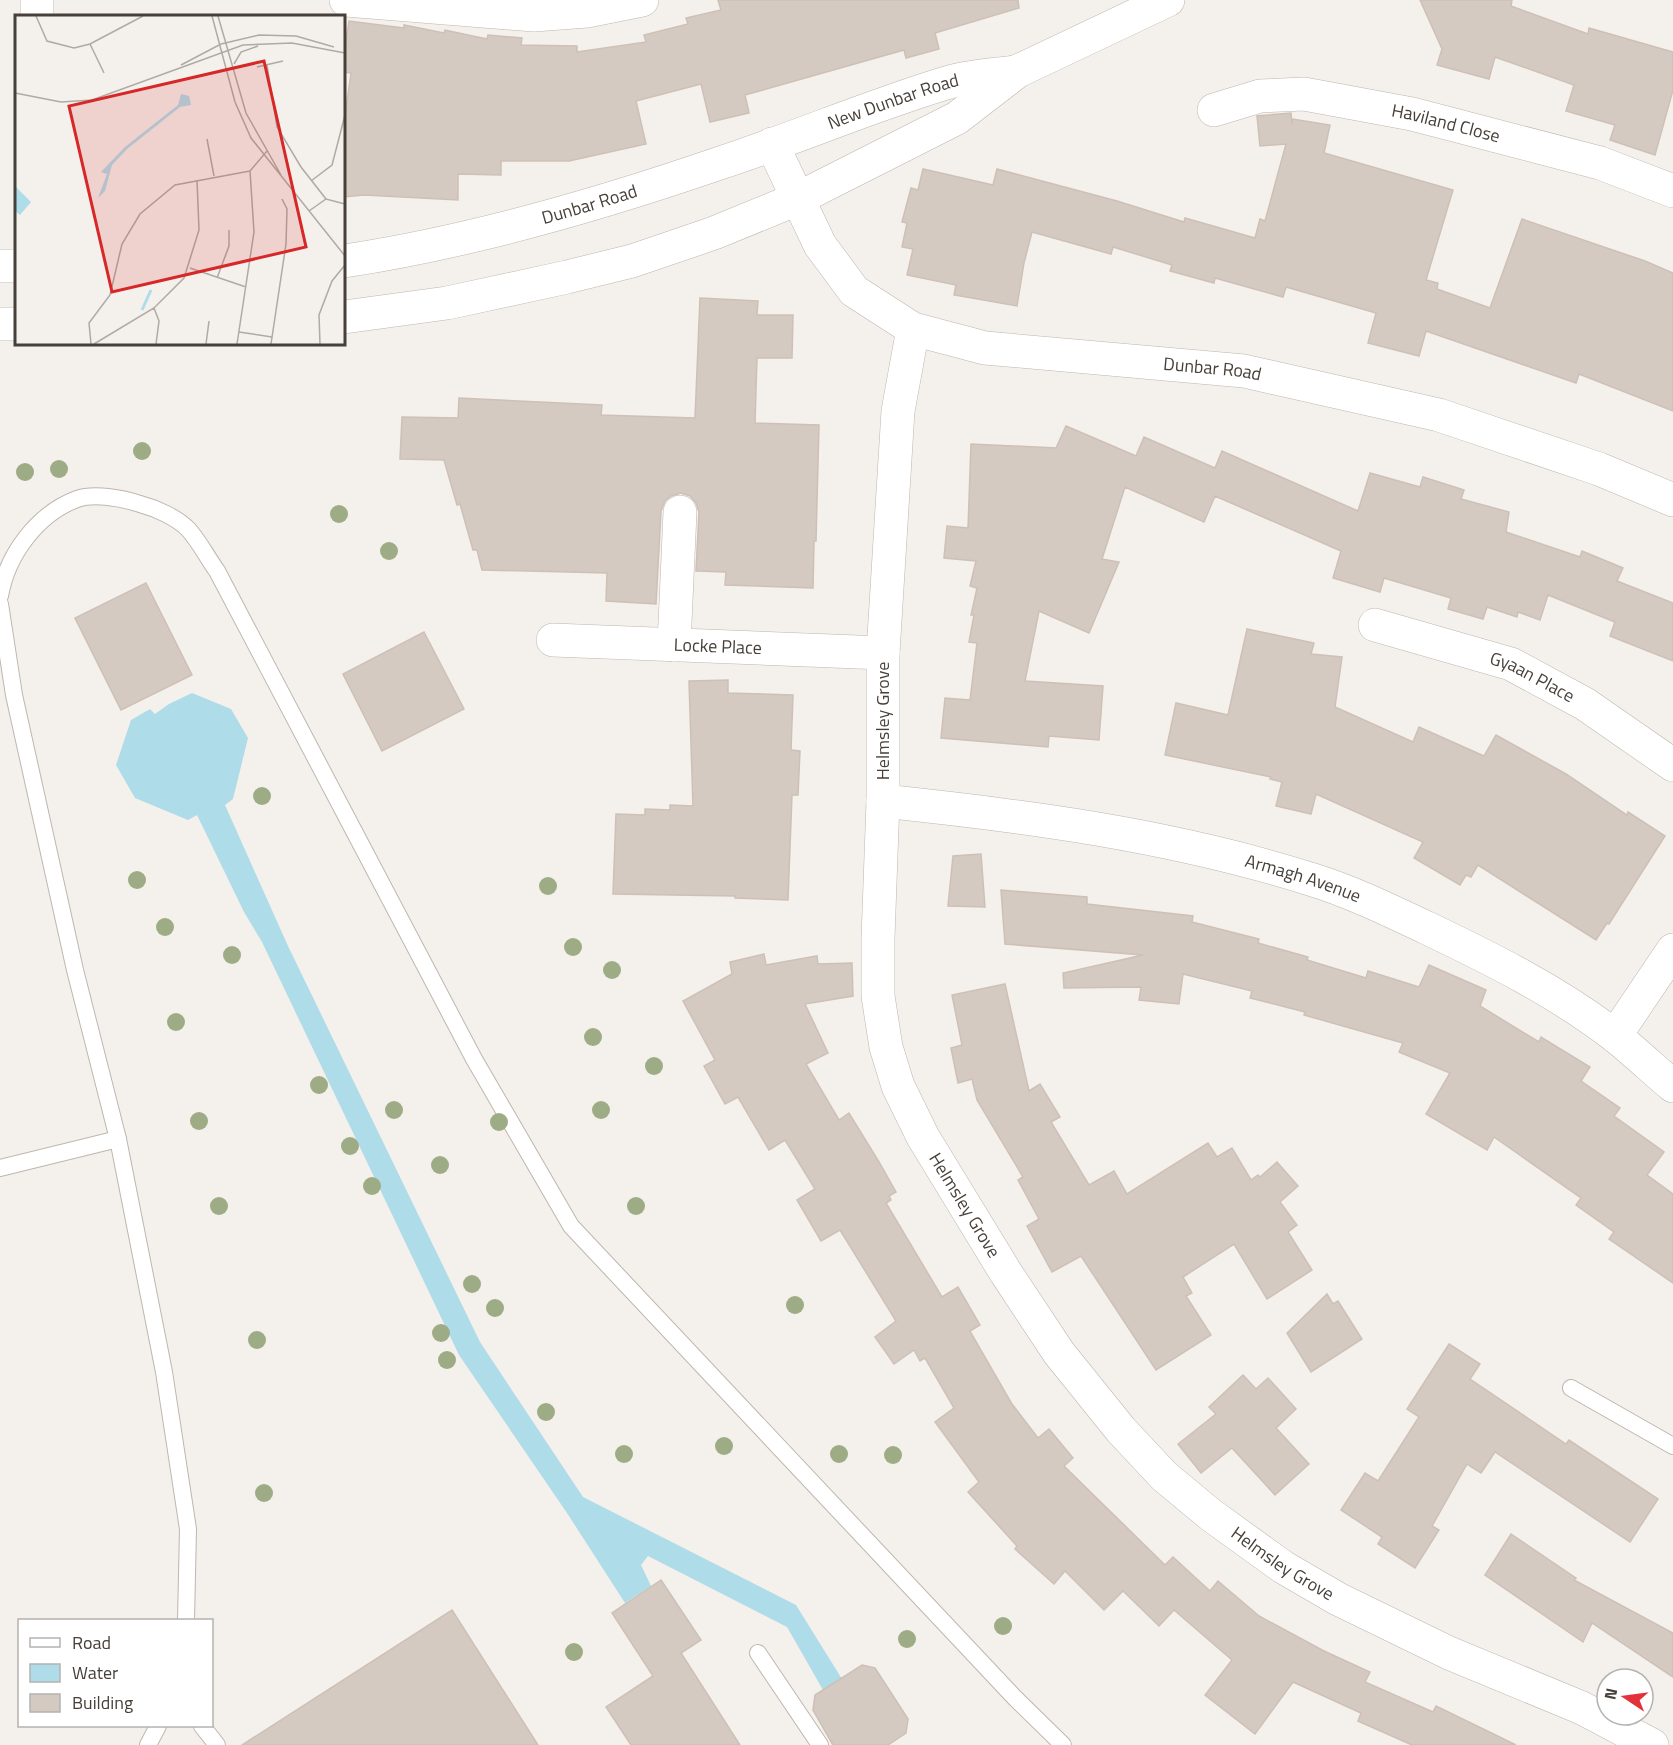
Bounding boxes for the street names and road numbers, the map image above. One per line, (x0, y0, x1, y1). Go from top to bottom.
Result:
street label: New Dunbar Road (824, 66, 962, 136)
street label: Haviland Close (1389, 97, 1503, 149)
street label: Dunbar Road (538, 177, 641, 231)
street label: Dunbar Road (1162, 350, 1264, 388)
street label: Locke Place (673, 631, 762, 661)
street label: Gyaan Place (1487, 645, 1580, 709)
street label: Helmsley Grove (869, 662, 896, 780)
street label: Armagh Avenue (1242, 847, 1365, 909)
street label: Helmsley Grove (923, 1147, 1007, 1263)
street label: Helmsley Grove (1226, 1520, 1339, 1607)

